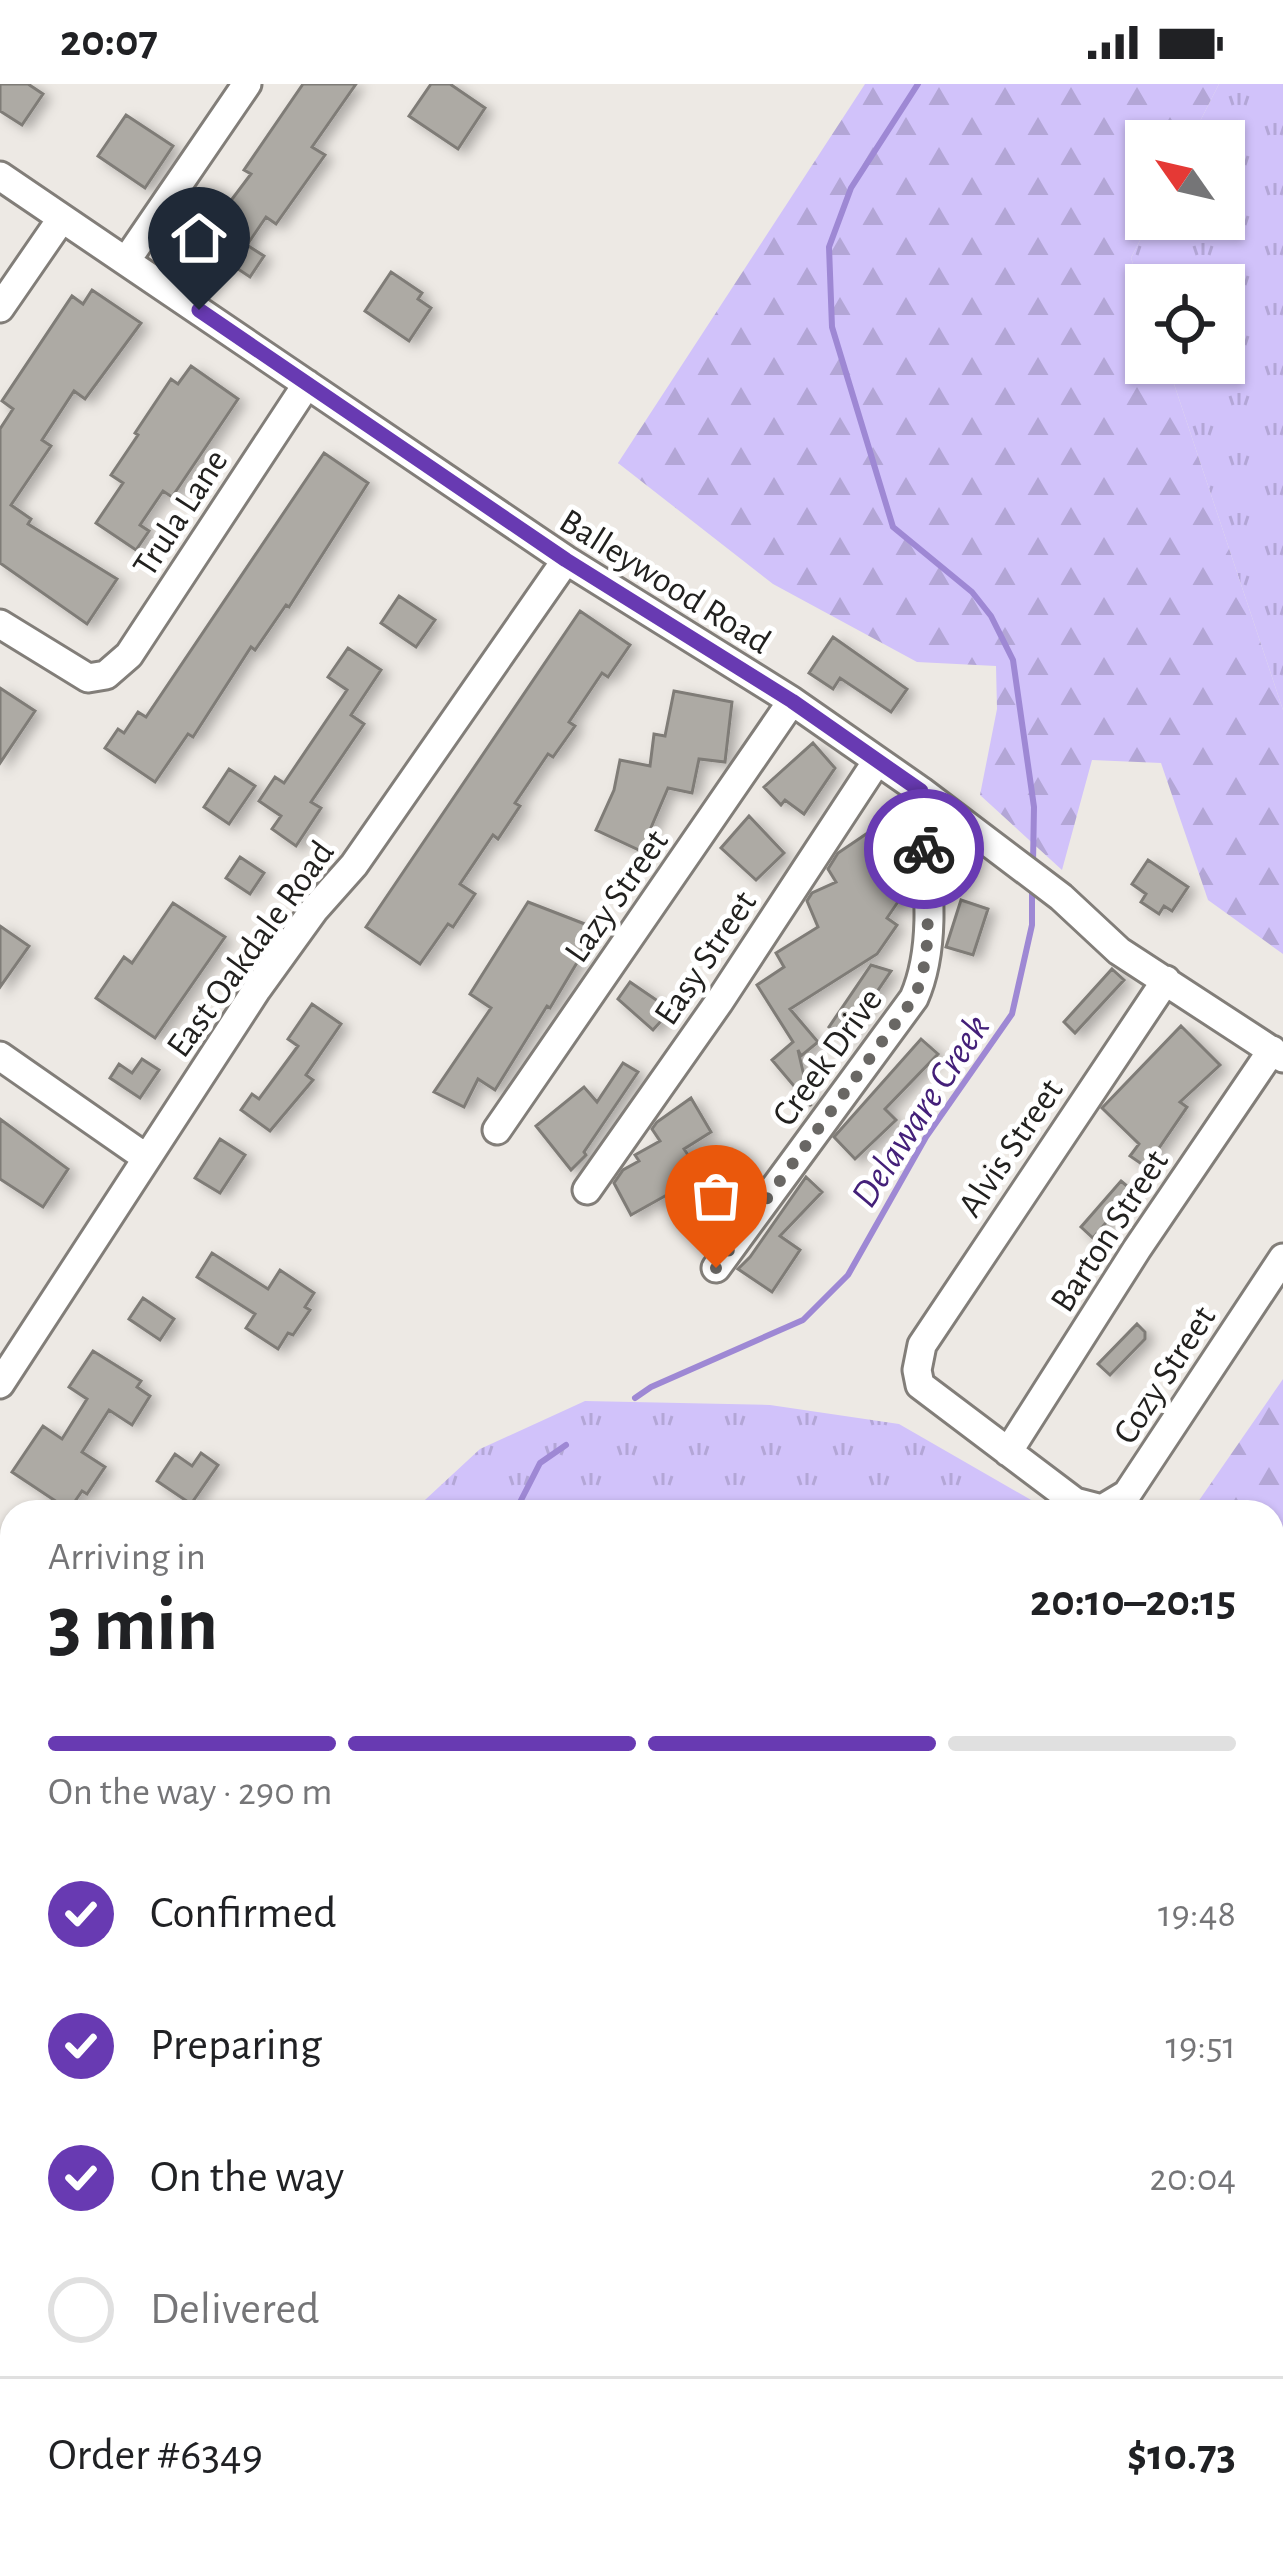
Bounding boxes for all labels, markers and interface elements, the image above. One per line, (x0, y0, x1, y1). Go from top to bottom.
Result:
text: 20:07 (60, 19, 158, 64)
north arrow (1125, 120, 1245, 240)
map controls (1125, 120, 1245, 384)
pin (148, 187, 250, 310)
icon: home (166, 205, 232, 271)
button: locate (1125, 264, 1245, 384)
street label: Trula Lane (127, 443, 235, 583)
street label: Balleywood Road (553, 503, 777, 661)
courier (864, 789, 984, 909)
icon: bike (891, 816, 957, 882)
street label: Lazy Street (558, 823, 675, 969)
street label: East Oakdale Road (160, 834, 341, 1064)
street label: Easy Street (648, 884, 764, 1031)
street label: Creek Drive (766, 982, 889, 1132)
water label: Delaware Creek (845, 1008, 997, 1214)
street label: Alvis Street (952, 1072, 1070, 1224)
street label: Barton Street (1044, 1143, 1175, 1318)
pin (665, 1145, 767, 1268)
icon: bag (683, 1163, 749, 1229)
street label: Cozy Street (1107, 1299, 1223, 1450)
text: Arriving in (48, 1538, 206, 1577)
text: 20:10–20:15 (1030, 1579, 1236, 1624)
text: 3 min (48, 1587, 218, 1665)
text: On the way · 290 m (48, 1773, 332, 1812)
icon: check (48, 1881, 114, 1947)
text: Confirmed (150, 1891, 336, 1936)
text: 19:48 (1158, 1895, 1236, 1934)
icon: check (48, 2013, 114, 2079)
text: Preparing (150, 2023, 322, 2068)
text: 19:51 (1166, 2027, 1236, 2066)
icon: check (48, 2145, 114, 2211)
text: On the way (150, 2155, 344, 2200)
text: 20:04 (1149, 2159, 1236, 2198)
text: Delivered (150, 2287, 319, 2332)
text: Order #6349 (48, 2433, 263, 2478)
text: $10.73 (1127, 2433, 1236, 2478)

